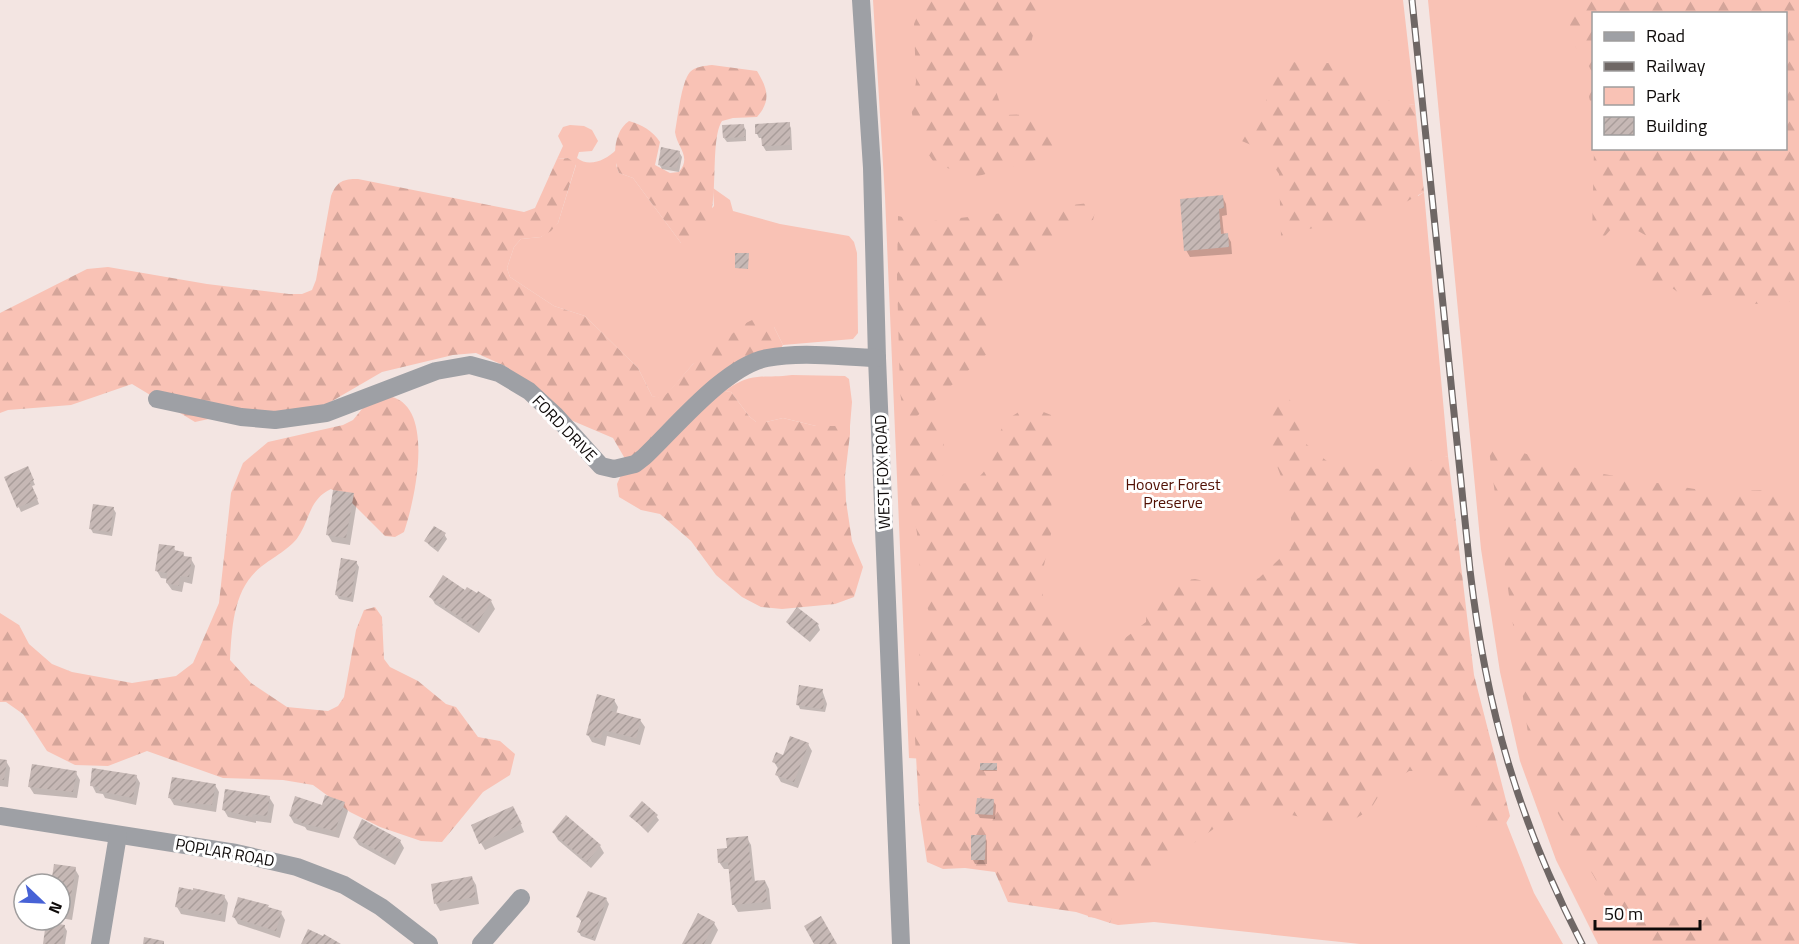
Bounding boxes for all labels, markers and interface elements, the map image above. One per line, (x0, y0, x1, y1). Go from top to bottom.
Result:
legend (1592, 12, 1787, 150)
text: Road (1646, 22, 1685, 49)
text: Railway (1646, 52, 1706, 79)
text: Park (1646, 82, 1681, 109)
text: Building (1646, 112, 1707, 139)
street label: FORD DRIVE (527, 389, 603, 467)
street label: WEST FOX ROAD (868, 414, 896, 530)
park label: Hoover Forest Preserve (1125, 472, 1221, 514)
street label: POPLAR ROAD (174, 831, 276, 873)
north arrow (12, 872, 72, 932)
scale bar (1595, 893, 1700, 931)
text: N (43, 898, 69, 918)
text: 50 m (1604, 900, 1643, 927)

